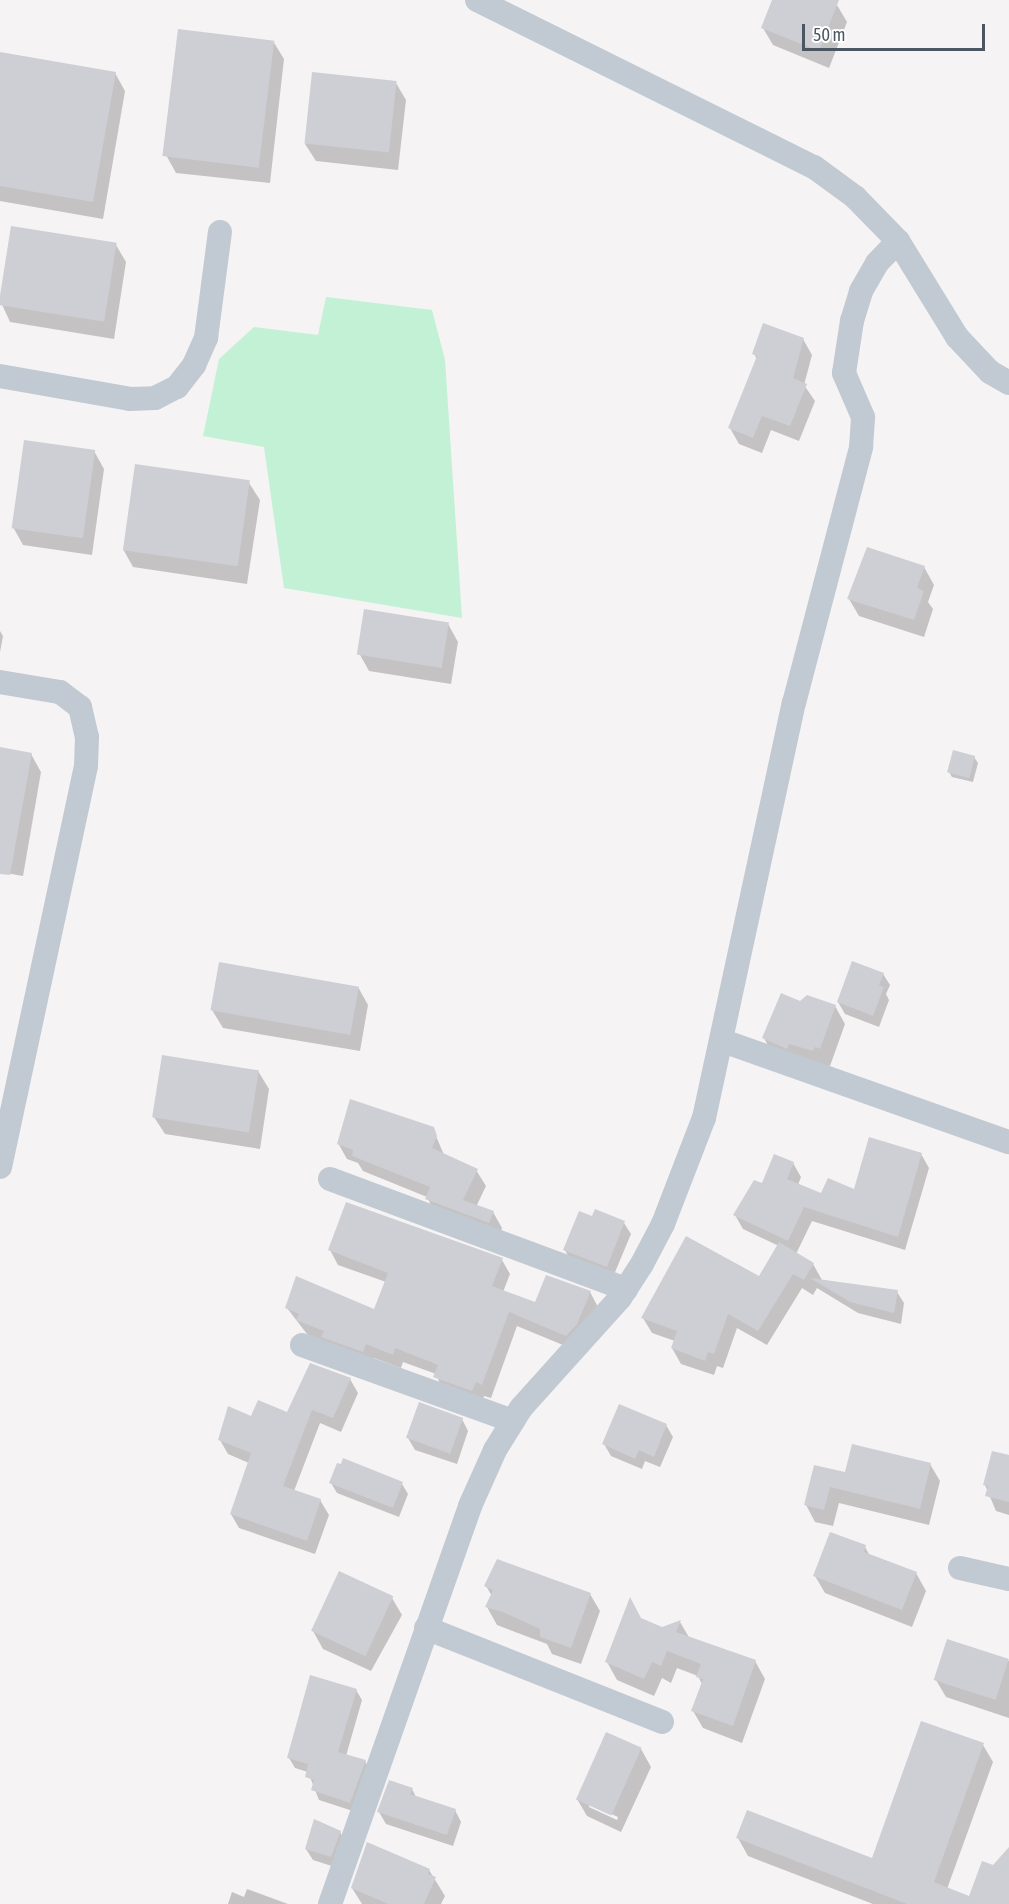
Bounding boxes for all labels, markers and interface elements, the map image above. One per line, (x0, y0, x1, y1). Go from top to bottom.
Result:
scale bar (805, 12, 988, 50)
text: 50 m (813, 24, 845, 45)

